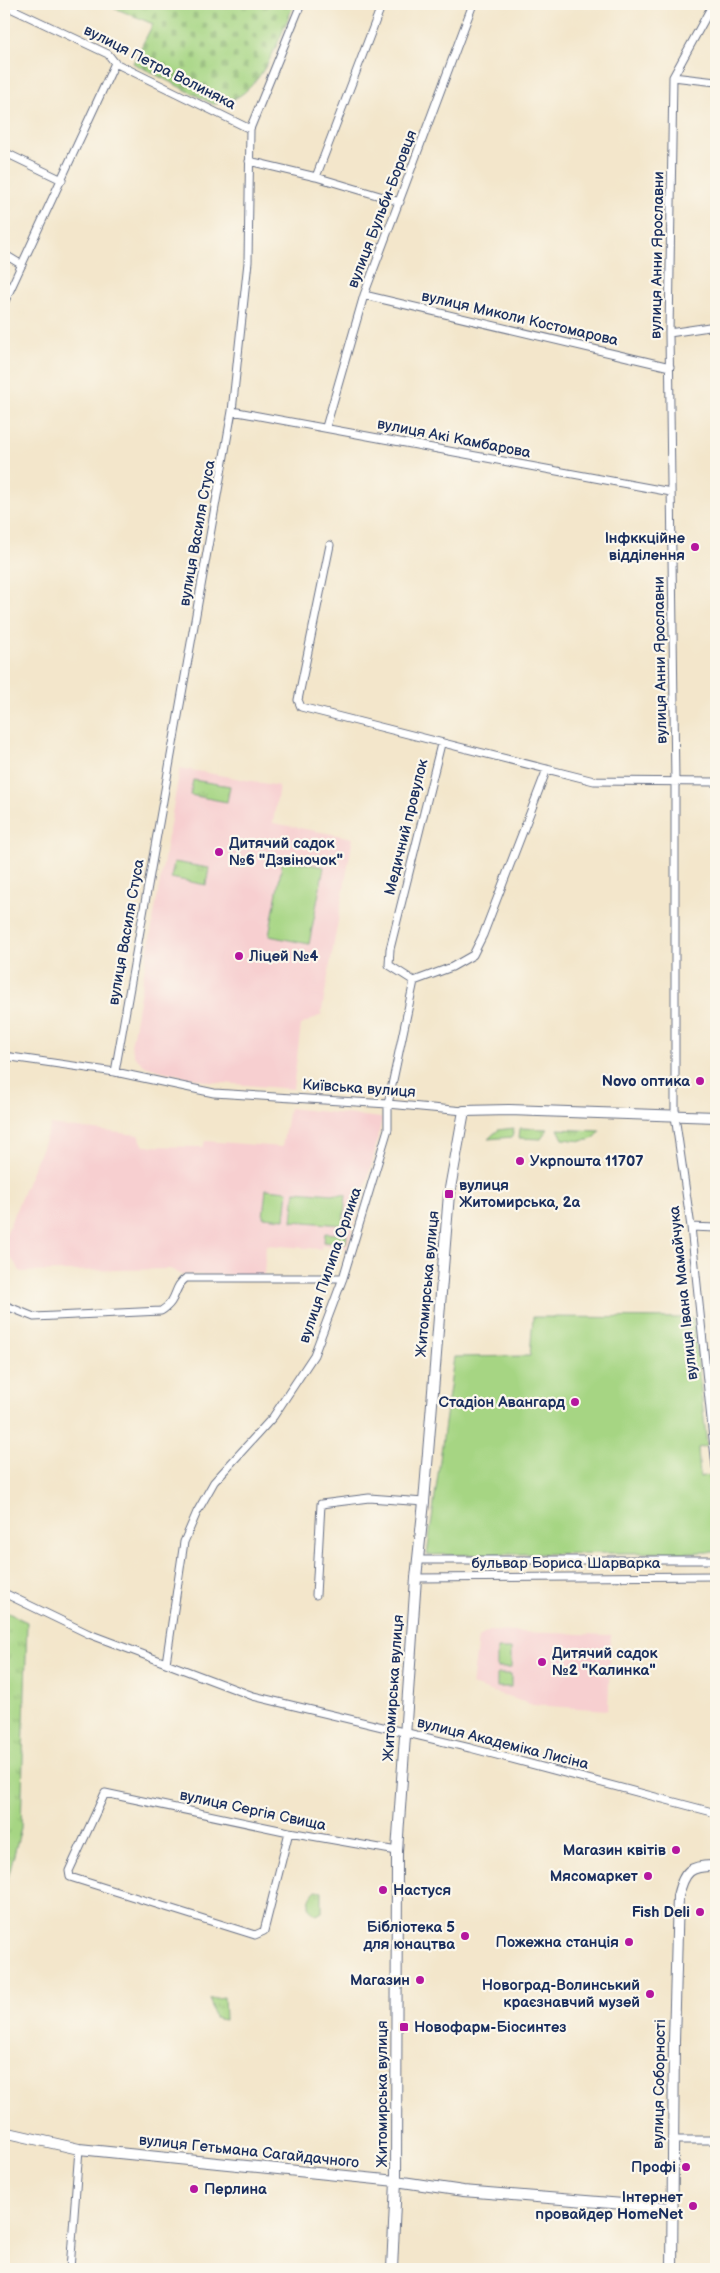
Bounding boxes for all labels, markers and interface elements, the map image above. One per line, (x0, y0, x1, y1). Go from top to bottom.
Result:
street label: вулиця Петра Волиняка (80, 21, 239, 114)
street label: вулиця Бульби-Боровця (344, 127, 421, 291)
street label: вулиця Анни Ярославни (647, 171, 668, 339)
street label: вулиця Миколи Костомарова (420, 287, 620, 350)
street label: вулиця Акі Камбарова (375, 414, 533, 463)
street label: вулиця Василя Стуса (175, 458, 220, 608)
place label: Інфккційне відділення (605, 529, 685, 565)
marker: Інфккційне відділення (689, 541, 701, 553)
street label: вулиця Анни Ярославни (650, 576, 671, 744)
street label: Медичний провулок (380, 757, 433, 897)
place label: Дитячий садок №6 "Дзвіночок" (229, 834, 343, 870)
marker: Дитячий садок №6 "Дзвіночок" (213, 846, 225, 858)
street label: вулиця Василя Стуса (104, 857, 149, 1007)
place label: Ліцей №4 (248, 947, 318, 966)
marker: Ліцей №4 (233, 950, 245, 962)
place label: Novo оптика (602, 1072, 690, 1091)
street label: Київська вулиця (302, 1075, 416, 1102)
marker: Novo оптика (694, 1075, 706, 1087)
place label: Укрпошта 11707 (530, 1152, 644, 1171)
marker: Укрпошта 11707 (514, 1155, 526, 1167)
place label: вулиця Житомирська, 2а (459, 1176, 581, 1212)
street label: вулиця Пилипа Орлика (295, 1185, 366, 1346)
marker: вулиця Житомирська, 2а (443, 1188, 455, 1200)
street label: вулиця Івана Мамайчука (665, 1205, 702, 1381)
street label: Житомирська вулиця (412, 1210, 443, 1358)
place label: Стадіон Авангард (439, 1393, 565, 1412)
marker: Стадіон Авангард (569, 1396, 581, 1408)
street label: бульвар Бориса Шарварка (471, 1554, 661, 1573)
street label: Житомирська вулиця (379, 1614, 408, 1762)
place label: Дитячий садок №2 "Калинка" (552, 1644, 658, 1680)
marker: Дитячий садок №2 "Калинка" (536, 1656, 548, 1668)
street label: вулиця Академіка Лисіна (415, 1713, 591, 1774)
street label: вулиця Сергія Свища (178, 1786, 328, 1835)
place label: Магазин квітів (563, 1841, 666, 1860)
marker: Магазин квітів (670, 1844, 682, 1856)
place label: Мясомаркет (550, 1867, 639, 1886)
marker: Мясомаркет (642, 1870, 654, 1882)
place label: Настуся (393, 1881, 451, 1900)
marker: Настуся (377, 1884, 389, 1896)
place label: Fish Deli (632, 1903, 690, 1922)
marker: Fish Deli (694, 1906, 706, 1918)
place label: Бібліотека 5 для юнацтва (363, 1918, 455, 1954)
marker: Бібліотека 5 для юнацтва (459, 1930, 471, 1942)
place label: Пожежна станція (496, 1933, 619, 1952)
marker: Пожежна станція (623, 1936, 635, 1948)
place label: Магазин (350, 1971, 410, 1990)
marker: Магазин (414, 1974, 426, 1986)
place label: Новоград-Волинський краєзнавчий музей (482, 1976, 640, 2012)
marker: Новоград-Волинський краєзнавчий музей (644, 1988, 656, 2000)
place label: Новофарм-Біосинтез (414, 2018, 566, 2037)
street label: вулиця Соборності (649, 2019, 670, 2149)
street label: Житомирська вулиця (373, 2021, 392, 2167)
marker: Новофарм-Біосинтез (398, 2021, 410, 2033)
street label: вулиця Гетьмана Сагайдачного (138, 2130, 360, 2173)
place label: Профі (631, 2158, 676, 2177)
marker: Профі (680, 2161, 692, 2173)
place label: Перлина (204, 2180, 267, 2199)
marker: Перлина (188, 2183, 200, 2195)
place label: Інтернет провайдер HomeNet (535, 2188, 684, 2224)
marker: Інтернет провайдер HomeNet (687, 2200, 699, 2212)

